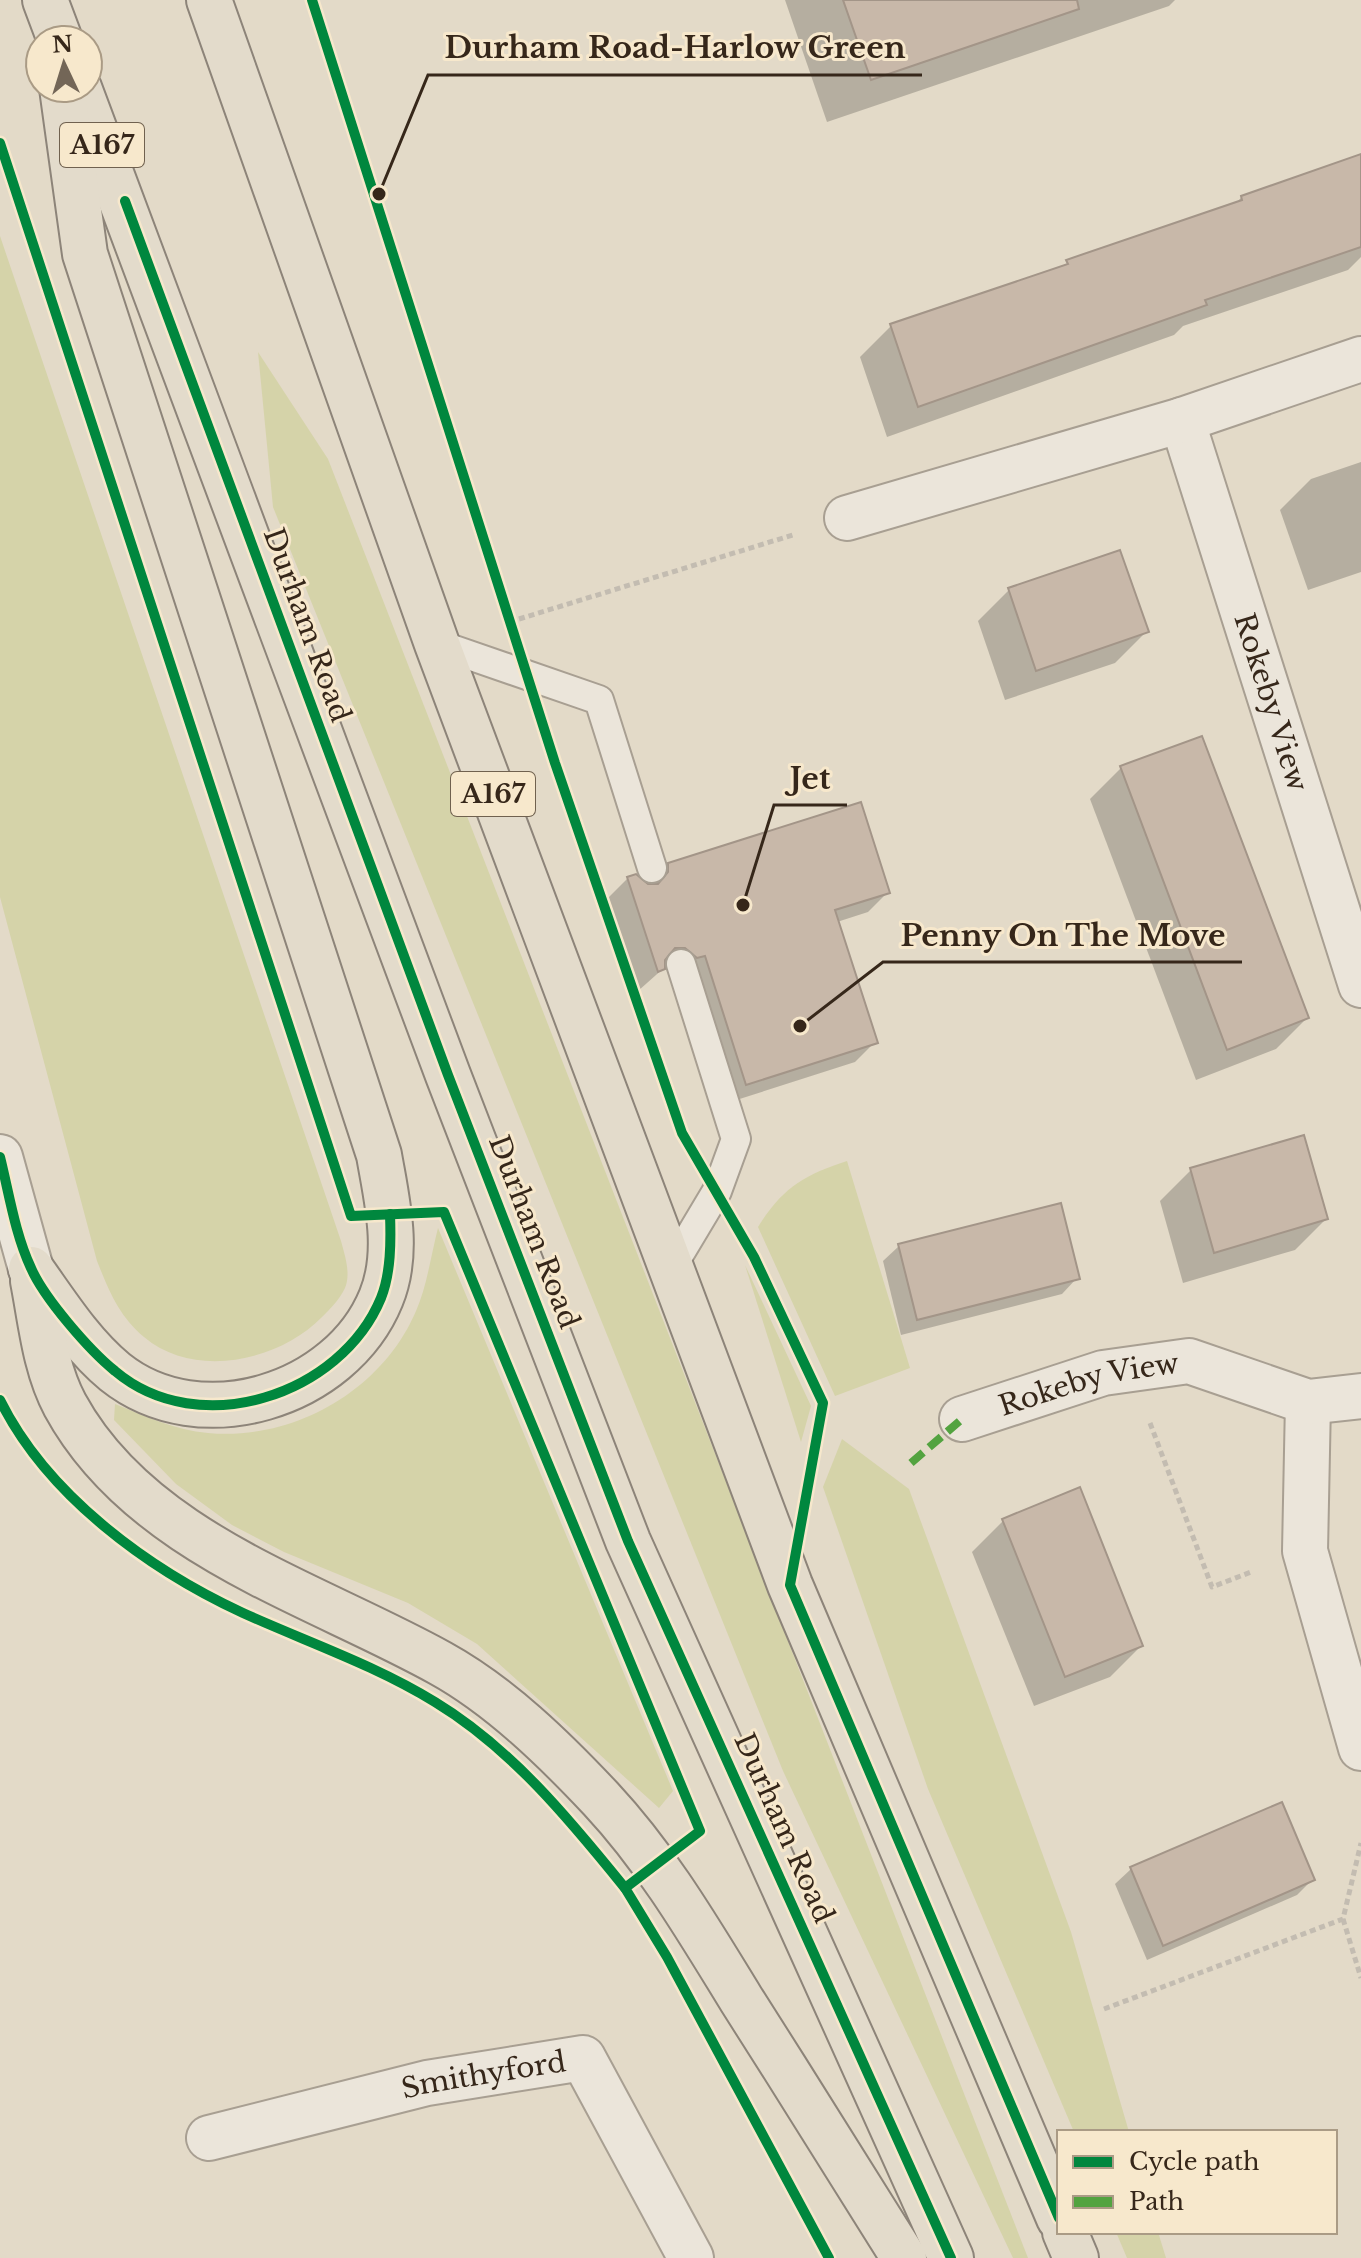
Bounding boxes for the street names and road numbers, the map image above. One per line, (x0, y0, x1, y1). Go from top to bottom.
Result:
road number: A167 (60, 123, 144, 167)
street label: Durham Road (256, 523, 358, 727)
street label: Rokeby View (1227, 609, 1316, 796)
road number: A167 (451, 772, 535, 816)
street label: Durham Road (481, 1130, 587, 1334)
street label: Rokeby View (994, 1345, 1181, 1423)
street label: Durham Road (726, 1728, 842, 1928)
street label: Smithyford (397, 2043, 568, 2106)

